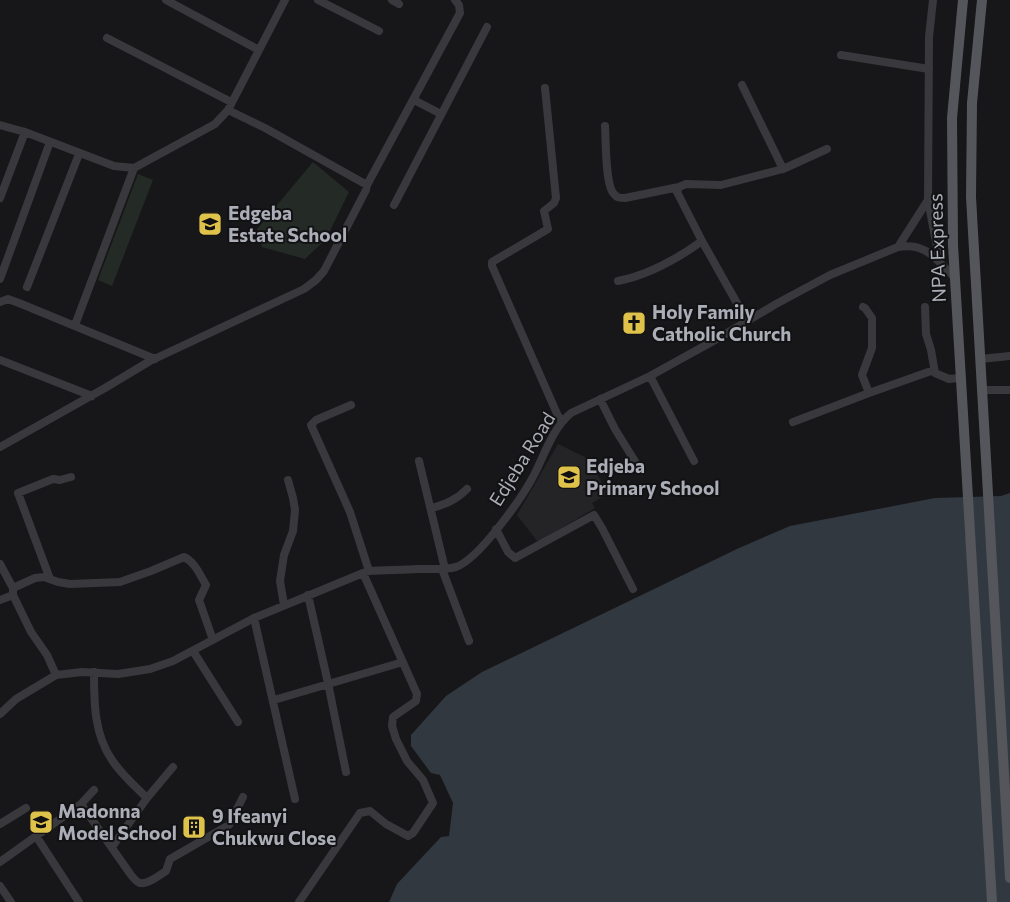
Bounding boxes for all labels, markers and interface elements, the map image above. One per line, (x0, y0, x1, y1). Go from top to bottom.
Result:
street label: NPA Express (923, 193, 950, 303)
place label: Edgeba Estate School (228, 201, 347, 246)
school or university icon: Edgeba Estate School (197, 211, 223, 237)
place label: Holy Family Catholic Church (652, 300, 791, 345)
church icon: Holy Family Catholic Church (621, 310, 647, 336)
street label: Edjeba Road (484, 408, 559, 510)
place label: Edjeba Primary School (586, 454, 719, 499)
school or university icon: Edjeba Primary School (556, 464, 582, 490)
place label: Madonna Model School (58, 799, 177, 844)
place label: 9 Ifeanyi Chukwu Close (212, 804, 336, 849)
school or university icon: Madonna Model School (28, 809, 54, 835)
building icon: 9 Ifeanyi Chukwu Close (181, 814, 207, 840)

